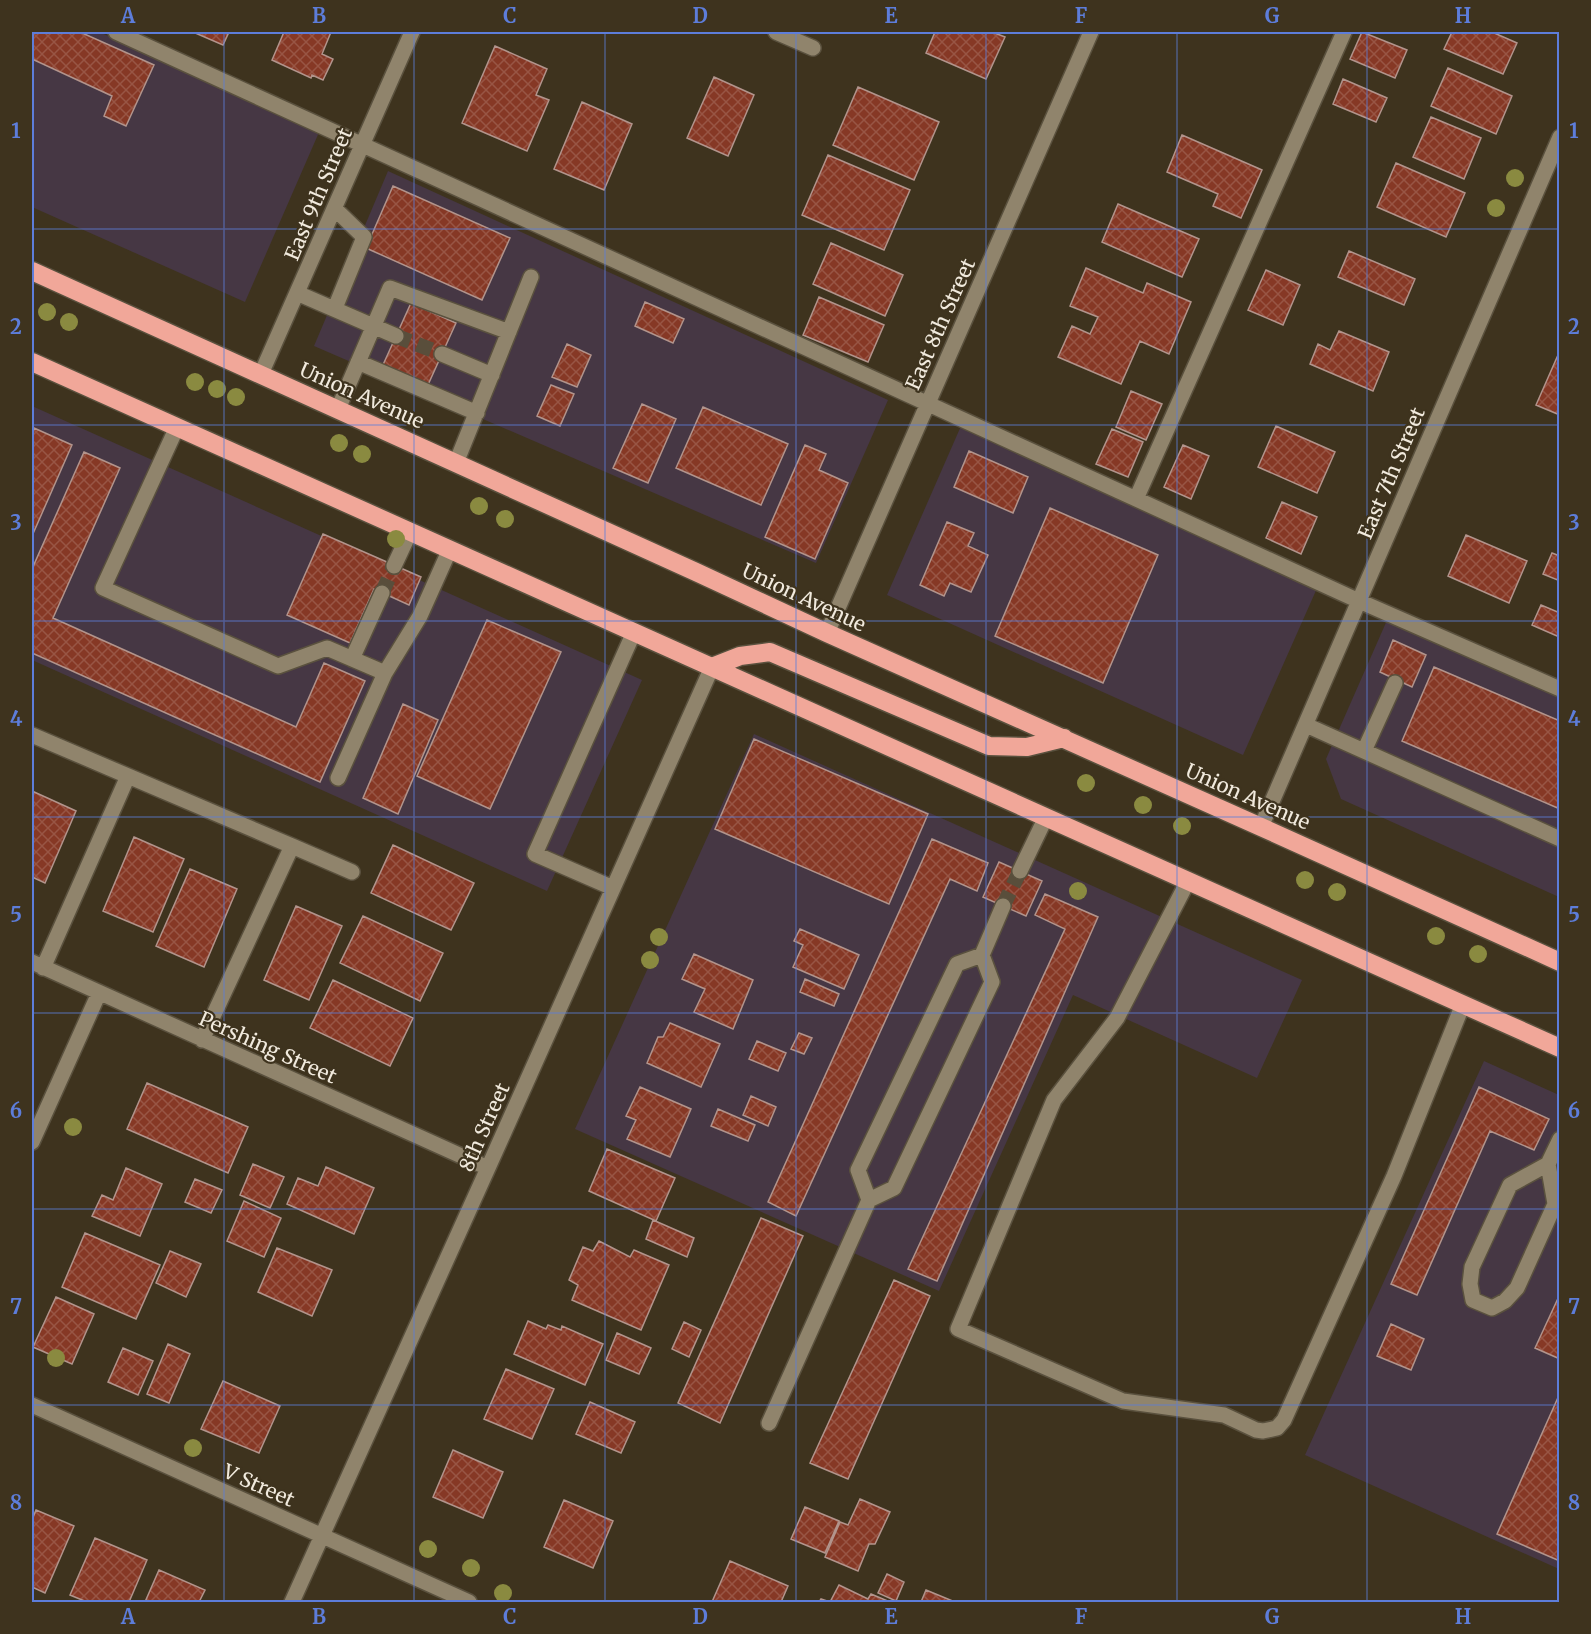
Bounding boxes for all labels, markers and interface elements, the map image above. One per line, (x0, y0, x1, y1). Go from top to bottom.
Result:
text: A (120, 3, 136, 28)
text: B (312, 3, 326, 28)
text: C (503, 3, 517, 28)
text: D (692, 3, 708, 28)
text: E (884, 3, 898, 28)
text: F (1075, 3, 1088, 28)
text: G (1265, 3, 1280, 28)
text: H (1455, 3, 1471, 28)
text: 1 (11, 118, 21, 143)
text: 1 (1569, 118, 1579, 143)
street label: East 9th Street (279, 124, 357, 264)
street label: East 8th Street (900, 254, 980, 394)
text: 2 (10, 314, 22, 339)
text: 2 (1568, 314, 1580, 339)
street label: Union Avenue (296, 356, 428, 434)
street label: East 7th Street (1352, 403, 1430, 543)
text: 3 (10, 510, 22, 535)
text: 3 (1568, 510, 1580, 535)
street label: Union Avenue (738, 557, 870, 637)
text: 4 (10, 706, 23, 731)
text: 4 (1568, 706, 1581, 731)
street label: Union Avenue (1182, 757, 1314, 835)
text: 5 (10, 902, 22, 927)
text: 5 (1568, 902, 1580, 927)
street label: Pershing Street (195, 1005, 341, 1089)
street label: 8th Street (453, 1078, 515, 1175)
text: 6 (10, 1098, 22, 1123)
text: 6 (1568, 1098, 1580, 1123)
text: 7 (10, 1294, 22, 1319)
text: 7 (1568, 1294, 1580, 1319)
street label: V Street (219, 1458, 299, 1512)
text: 8 (10, 1490, 22, 1515)
text: 8 (1568, 1490, 1580, 1515)
text: A (120, 1604, 136, 1629)
text: B (312, 1604, 326, 1629)
text: C (503, 1604, 517, 1629)
text: D (692, 1604, 708, 1629)
text: E (884, 1604, 898, 1629)
text: F (1075, 1604, 1088, 1629)
text: G (1265, 1604, 1280, 1629)
text: H (1455, 1604, 1471, 1629)

